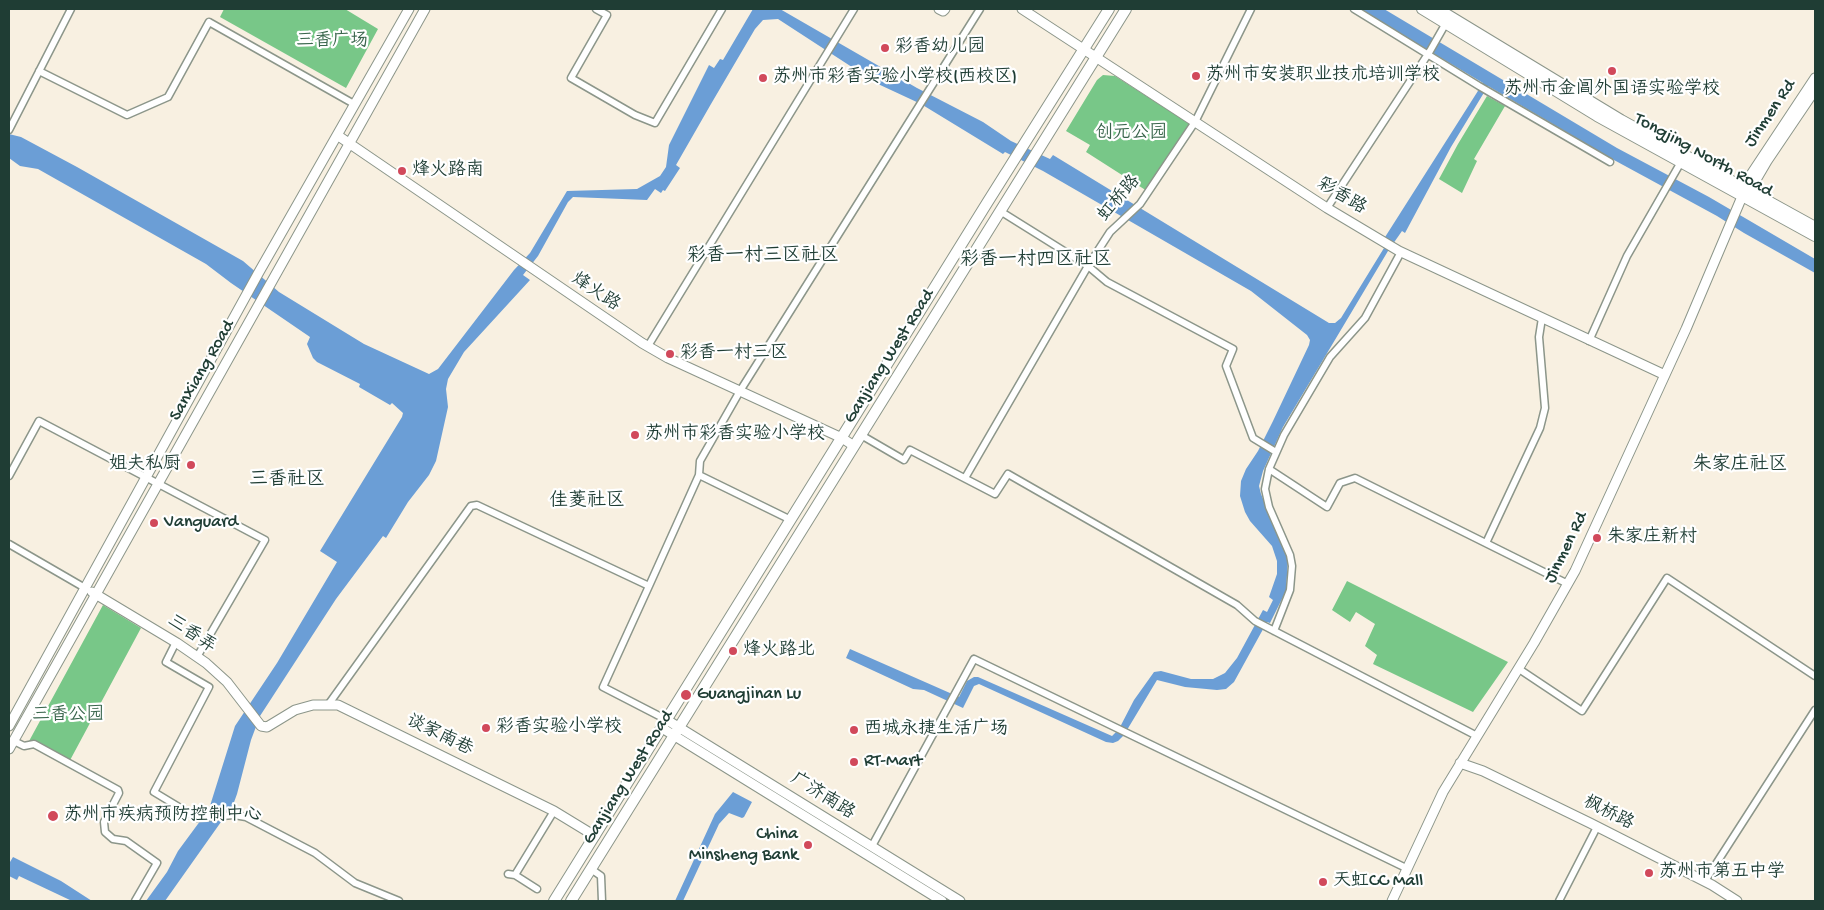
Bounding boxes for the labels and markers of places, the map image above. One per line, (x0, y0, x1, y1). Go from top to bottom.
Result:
place label: 彩香幼儿园 (895, 37, 985, 59)
marker: 彩香幼儿园 (879, 42, 891, 54)
place label: 苏州市安装职业技术培训学校 (1206, 65, 1440, 87)
marker: 苏州市金阊外国语实验学校 (1606, 65, 1618, 77)
place label: 苏州市彩香实验小学校(西校区) (773, 67, 1017, 89)
marker: 苏州市安装职业技术培训学校 (1190, 70, 1202, 82)
marker: 苏州市彩香实验小学校(西校区) (757, 72, 769, 84)
place label: 苏州市金阊外国语实验学校 (1504, 79, 1720, 101)
place label: 烽火路南 (412, 160, 484, 182)
marker: 烽火路南 (396, 165, 408, 177)
place label: 彩香一村三区 (680, 343, 788, 365)
marker: 彩香一村三区 (664, 348, 676, 360)
place label: 苏州市彩香实验小学校 (645, 424, 825, 446)
marker: 苏州市彩香实验小学校 (629, 429, 641, 441)
place label: 姐夫私厨 (109, 454, 181, 476)
marker: 姐夫私厨 (185, 459, 197, 471)
place label: Vanguard (164, 512, 238, 534)
marker: Vanguard (148, 517, 160, 529)
place label: 朱家庄新村 (1607, 527, 1697, 549)
marker: 朱家庄新村 (1591, 532, 1603, 544)
place label: 烽火路北 (743, 640, 815, 662)
marker: 烽火路北 (727, 645, 739, 657)
place label: Guangjinan Lu (697, 684, 801, 706)
marker: Guangjinan Lu (679, 688, 693, 702)
place label: 彩香实验小学校 (496, 717, 622, 739)
place label: 西城永捷生活广场 (864, 719, 1008, 741)
marker: 彩香实验小学校 (480, 722, 492, 734)
marker: 西城永捷生活广场 (848, 724, 860, 736)
place label: RT-Mart (864, 751, 922, 773)
marker: RT-Mart (848, 756, 860, 768)
place label: 苏州市疾病预防控制中心 (64, 805, 262, 827)
marker: 苏州市疾病预防控制中心 (46, 809, 60, 823)
place label: China Minsheng Bank (689, 824, 798, 866)
marker: China Minsheng Bank (802, 839, 814, 851)
place label: 苏州市第五中学 (1659, 862, 1785, 884)
marker: 苏州市第五中学 (1643, 867, 1655, 879)
place label: 天虹CC Mall (1333, 871, 1423, 893)
marker: 天虹CC Mall (1317, 876, 1329, 888)

